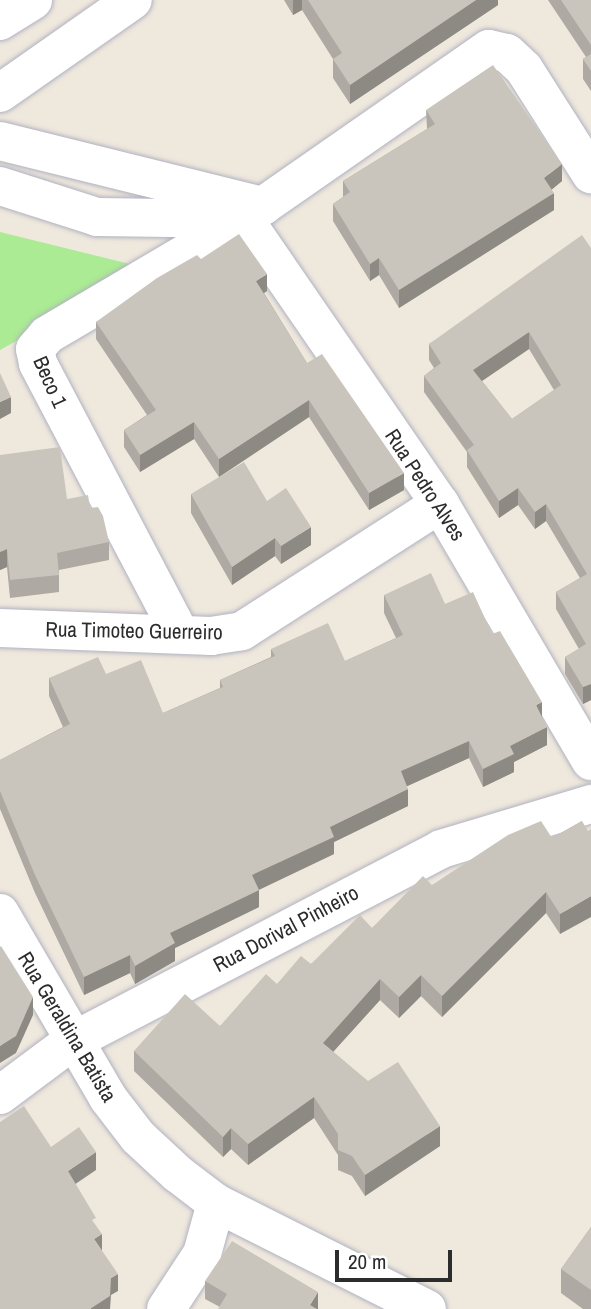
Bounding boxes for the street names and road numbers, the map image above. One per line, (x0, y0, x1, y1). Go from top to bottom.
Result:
street label: Beco 1 (28, 352, 72, 412)
street label: Rua Pedro Alves (379, 424, 471, 546)
street label: Rua Timoteo Guerreiro (45, 617, 223, 645)
street label: Rua Dorival Pinheiro (209, 880, 363, 978)
street label: Rua Geraldina Batista (12, 947, 122, 1107)

